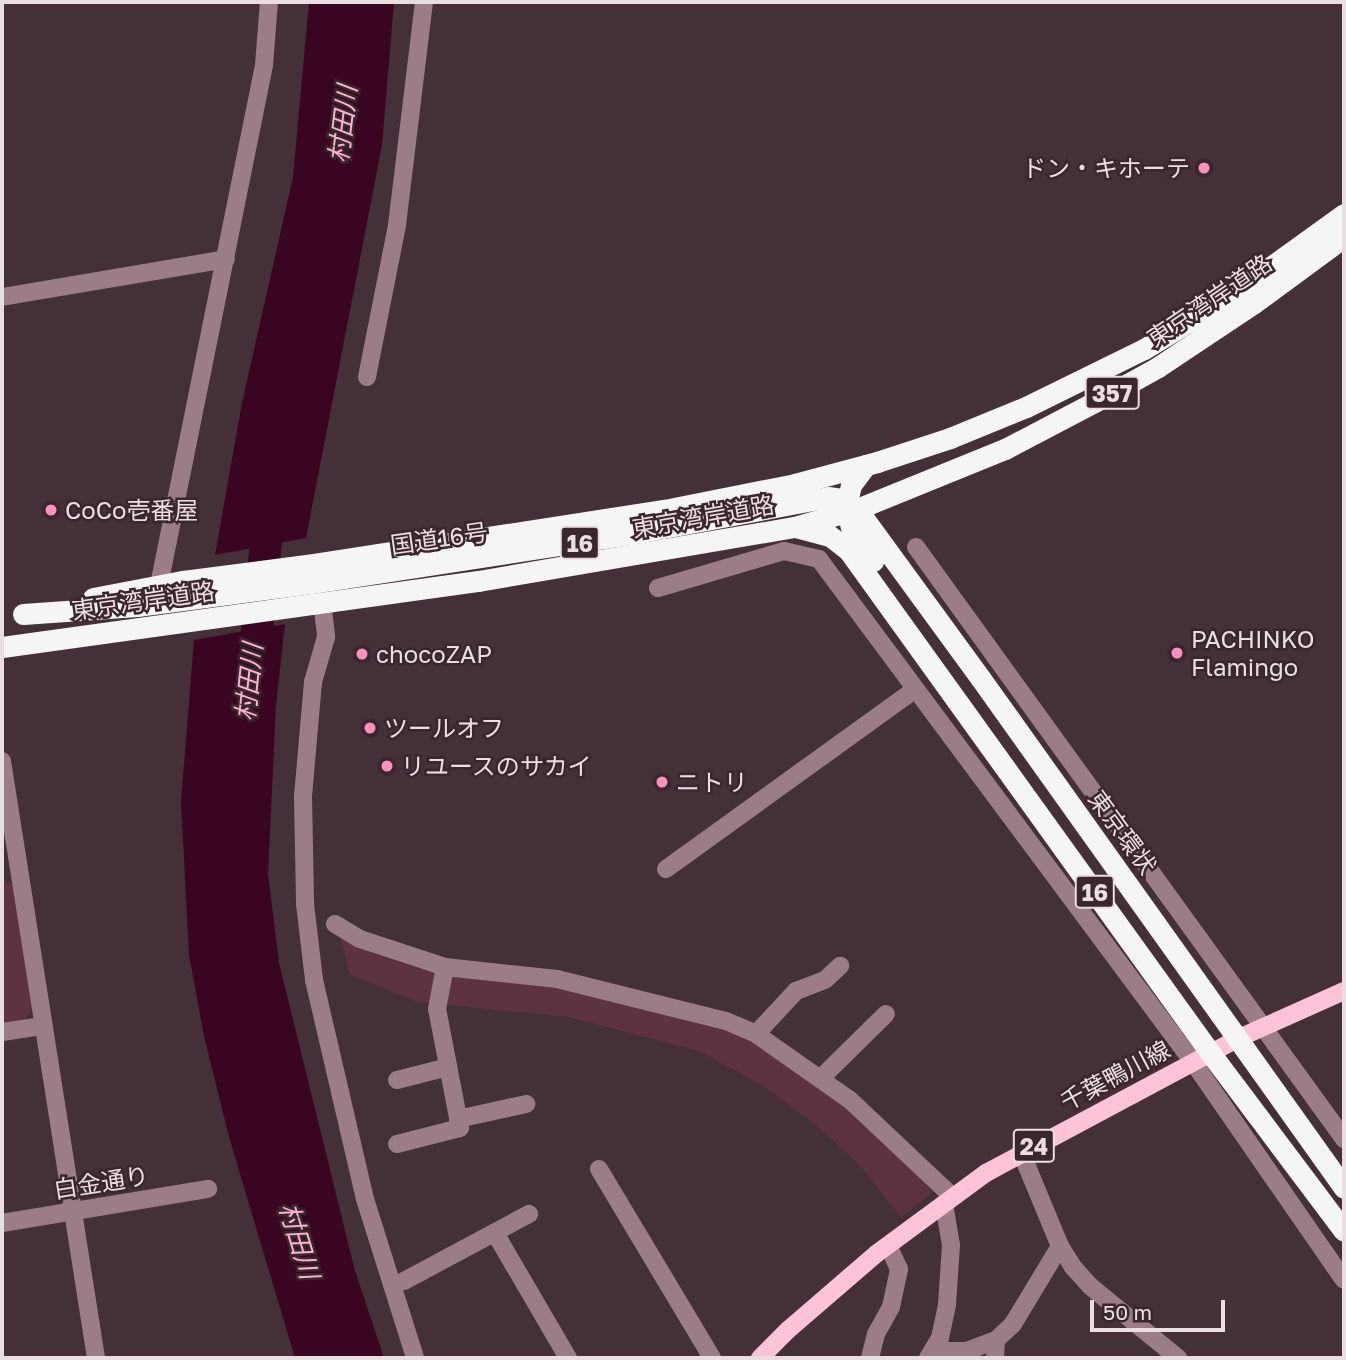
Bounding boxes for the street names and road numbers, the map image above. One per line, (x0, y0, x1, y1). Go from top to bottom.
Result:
street label: 東京湾岸道路 (1141, 248, 1277, 352)
road number: 357 (1084, 374, 1140, 412)
street label: 東京湾岸道路 (630, 489, 776, 543)
street label: 国道16号 (388, 517, 490, 559)
road number: 16 (559, 524, 601, 562)
street label: 東京湾岸道路 (70, 576, 216, 624)
street label: 東京環状 (1083, 785, 1163, 879)
road number: 16 (1074, 872, 1116, 912)
street label: 千葉鴨川線 (1055, 1034, 1175, 1116)
road number: 24 (1011, 1126, 1057, 1166)
street label: 白金通り (51, 1160, 151, 1204)

